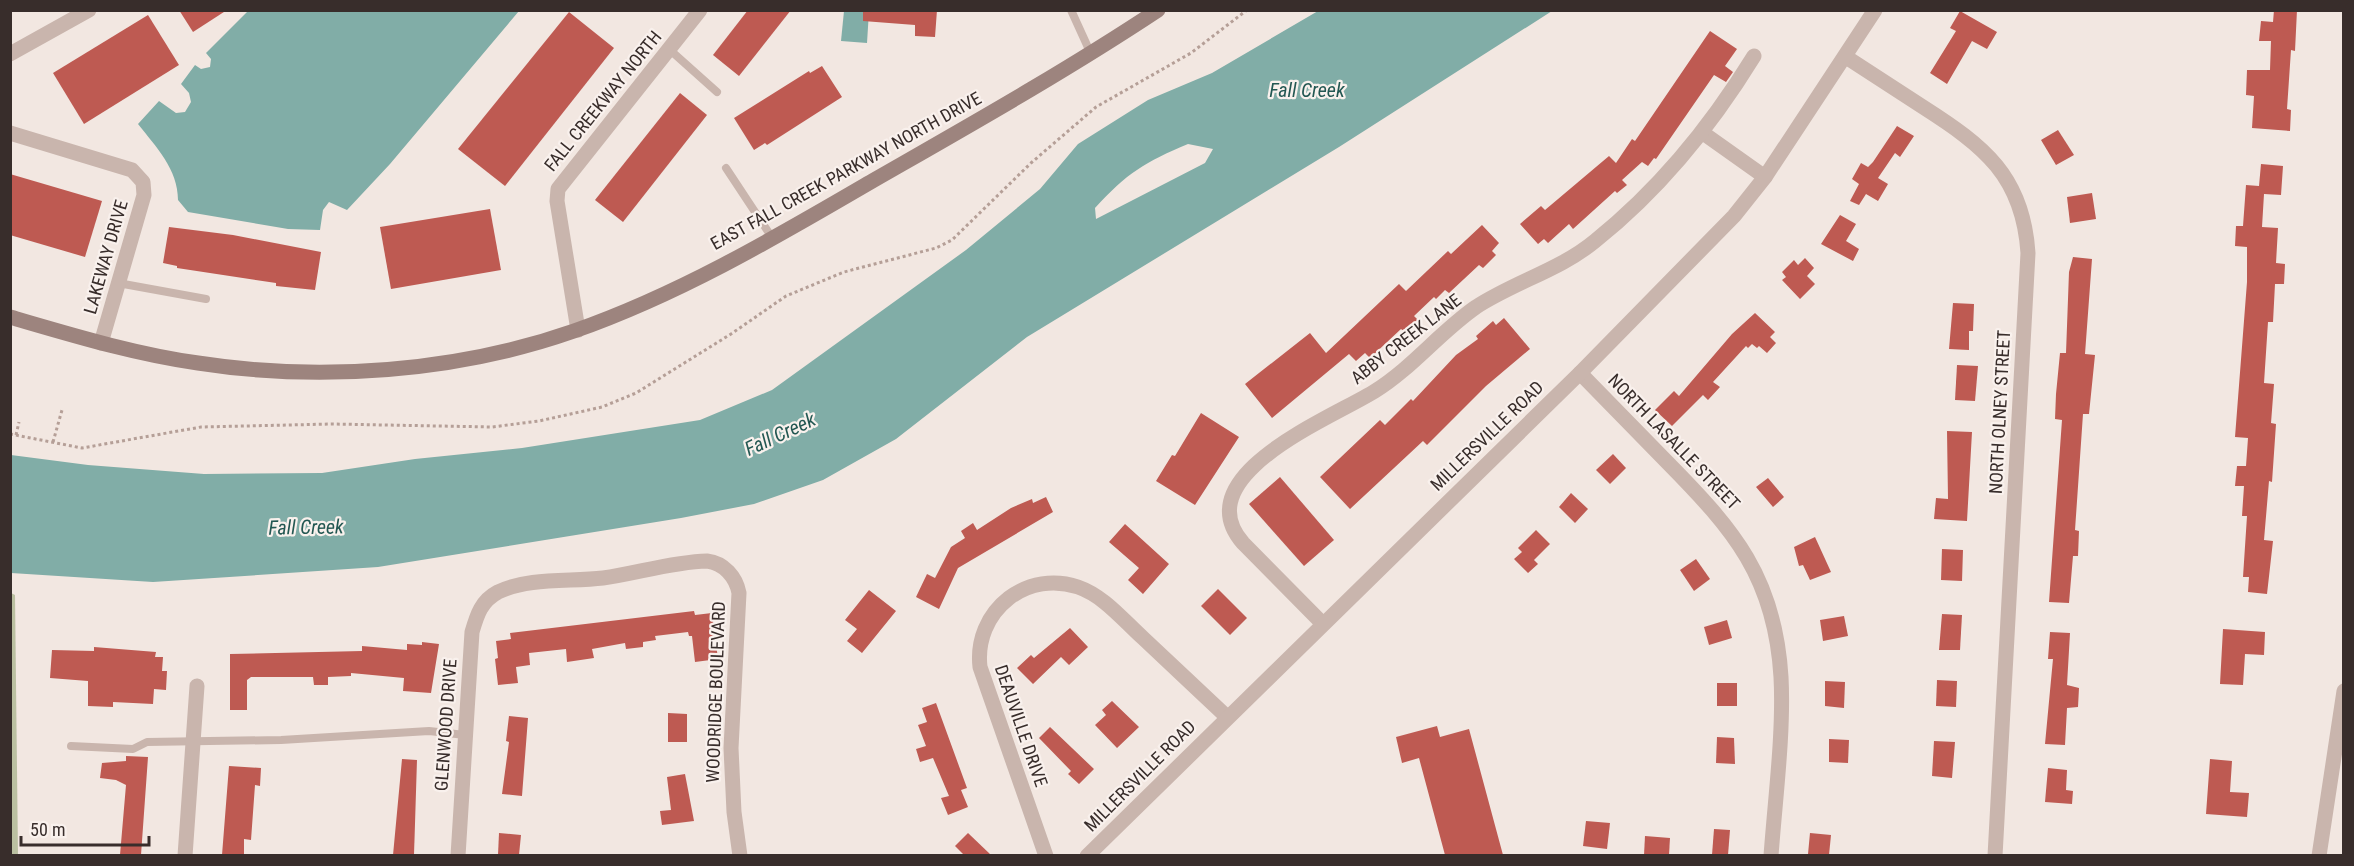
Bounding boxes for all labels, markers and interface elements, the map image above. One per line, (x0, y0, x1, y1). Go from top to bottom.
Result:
street label: FALL CREEKWAY NORTH (540, 26, 666, 175)
water label: Fall Creek (1269, 78, 1346, 102)
street label: EAST FALL CREEK PARKWAY NORTH DRIVE (707, 87, 985, 254)
street label: LAKEWAY DRIVE (79, 197, 132, 316)
street label: ABBY CREEK LANE (1346, 289, 1465, 388)
street label: NORTH OLNEY STREET (1985, 329, 2014, 495)
street label: NORTH LASALLE STREET (1604, 370, 1745, 514)
street label: MILLERSVILLE ROAD (1426, 376, 1547, 495)
water label: Fall Creek (741, 407, 820, 461)
water label: Fall Creek (268, 514, 345, 540)
street label: WOODRIDGE BOULEVARD (702, 601, 729, 783)
street label: GLENWOOD DRIVE (430, 658, 461, 792)
street label: DEAUVILLE DRIVE (991, 662, 1052, 790)
street label: MILLERSVILLE ROAD (1080, 716, 1200, 836)
scale bar (21, 809, 148, 847)
text: 50 m (30, 819, 65, 840)

